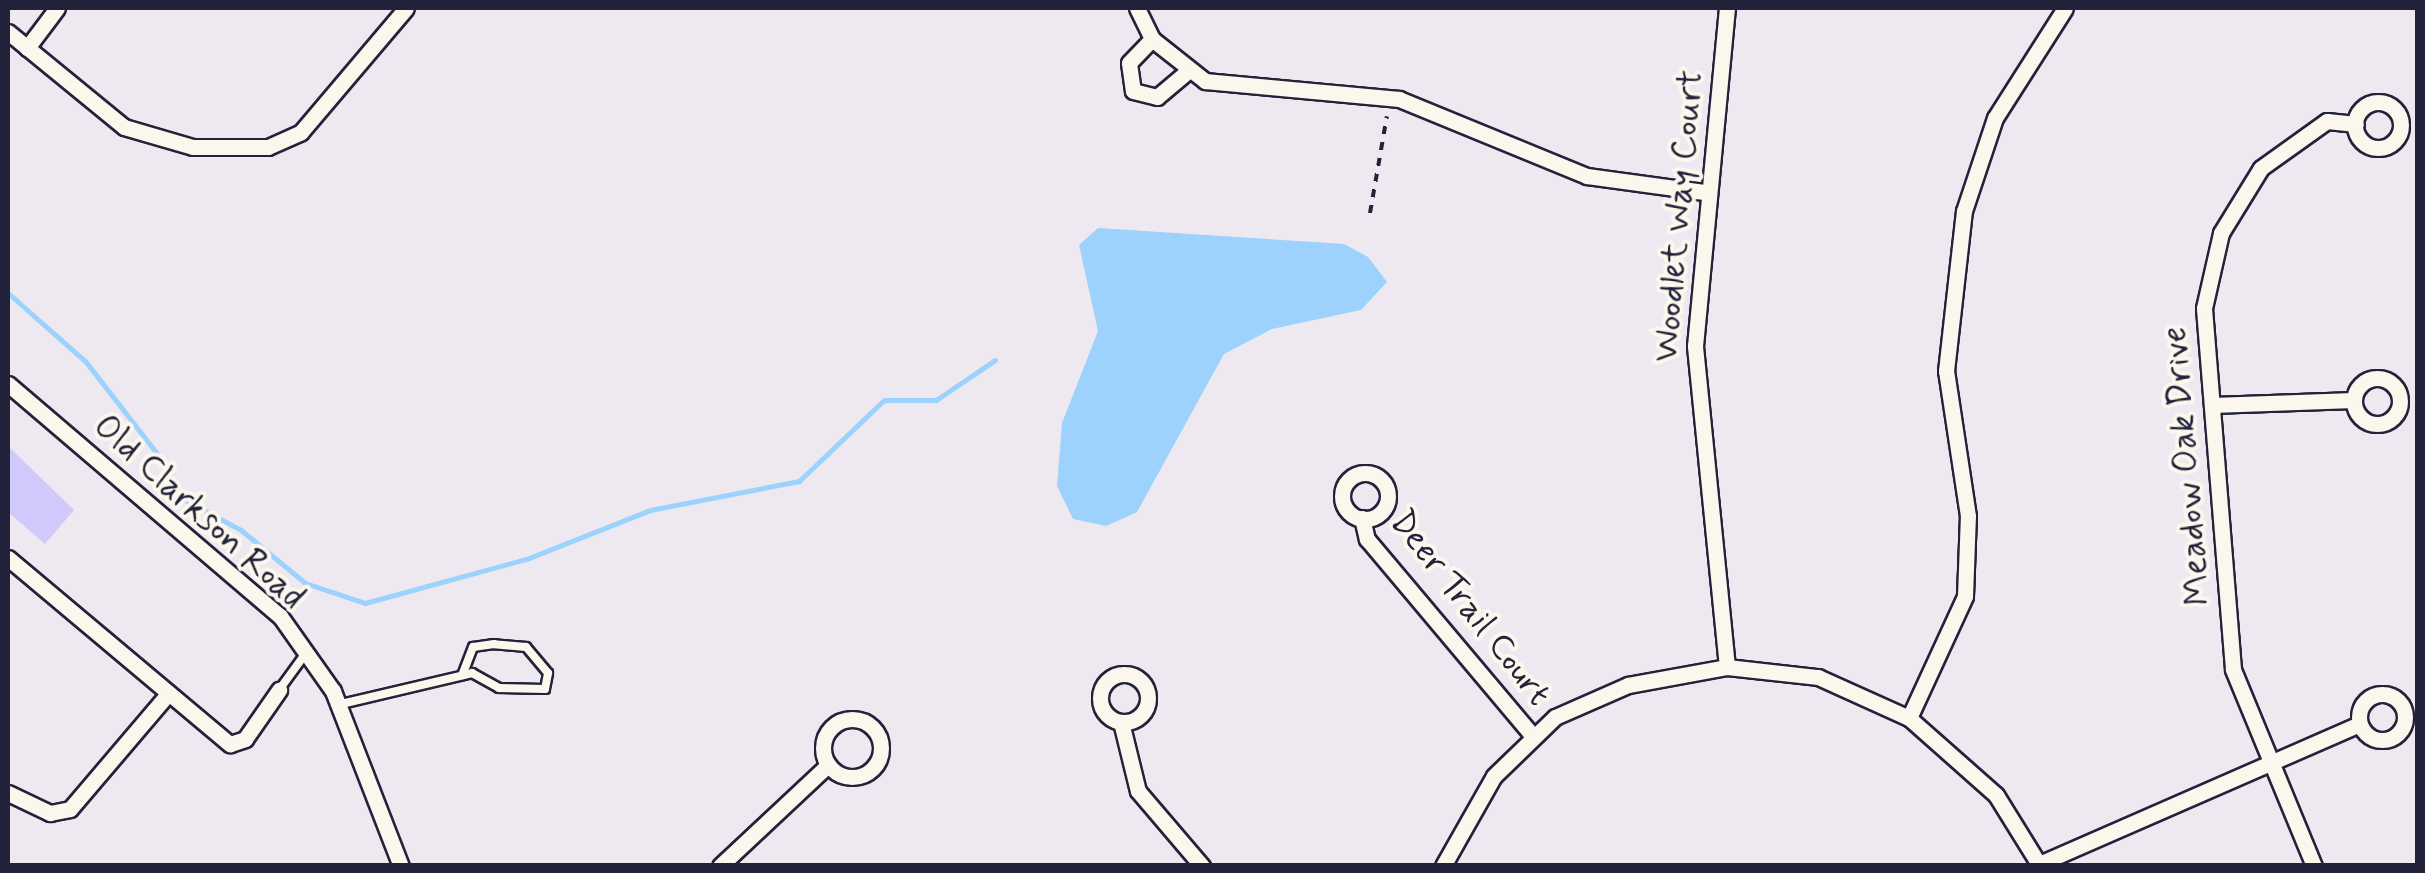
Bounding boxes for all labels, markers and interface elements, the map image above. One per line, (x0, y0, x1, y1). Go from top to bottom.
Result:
street label: Woodlet Way Court (1645, 69, 1713, 363)
street label: Meadow Oak Drive (2154, 326, 2220, 606)
street label: Old Clarkson Road (80, 402, 318, 622)
street label: Deer Trail Court (1381, 502, 1559, 714)

